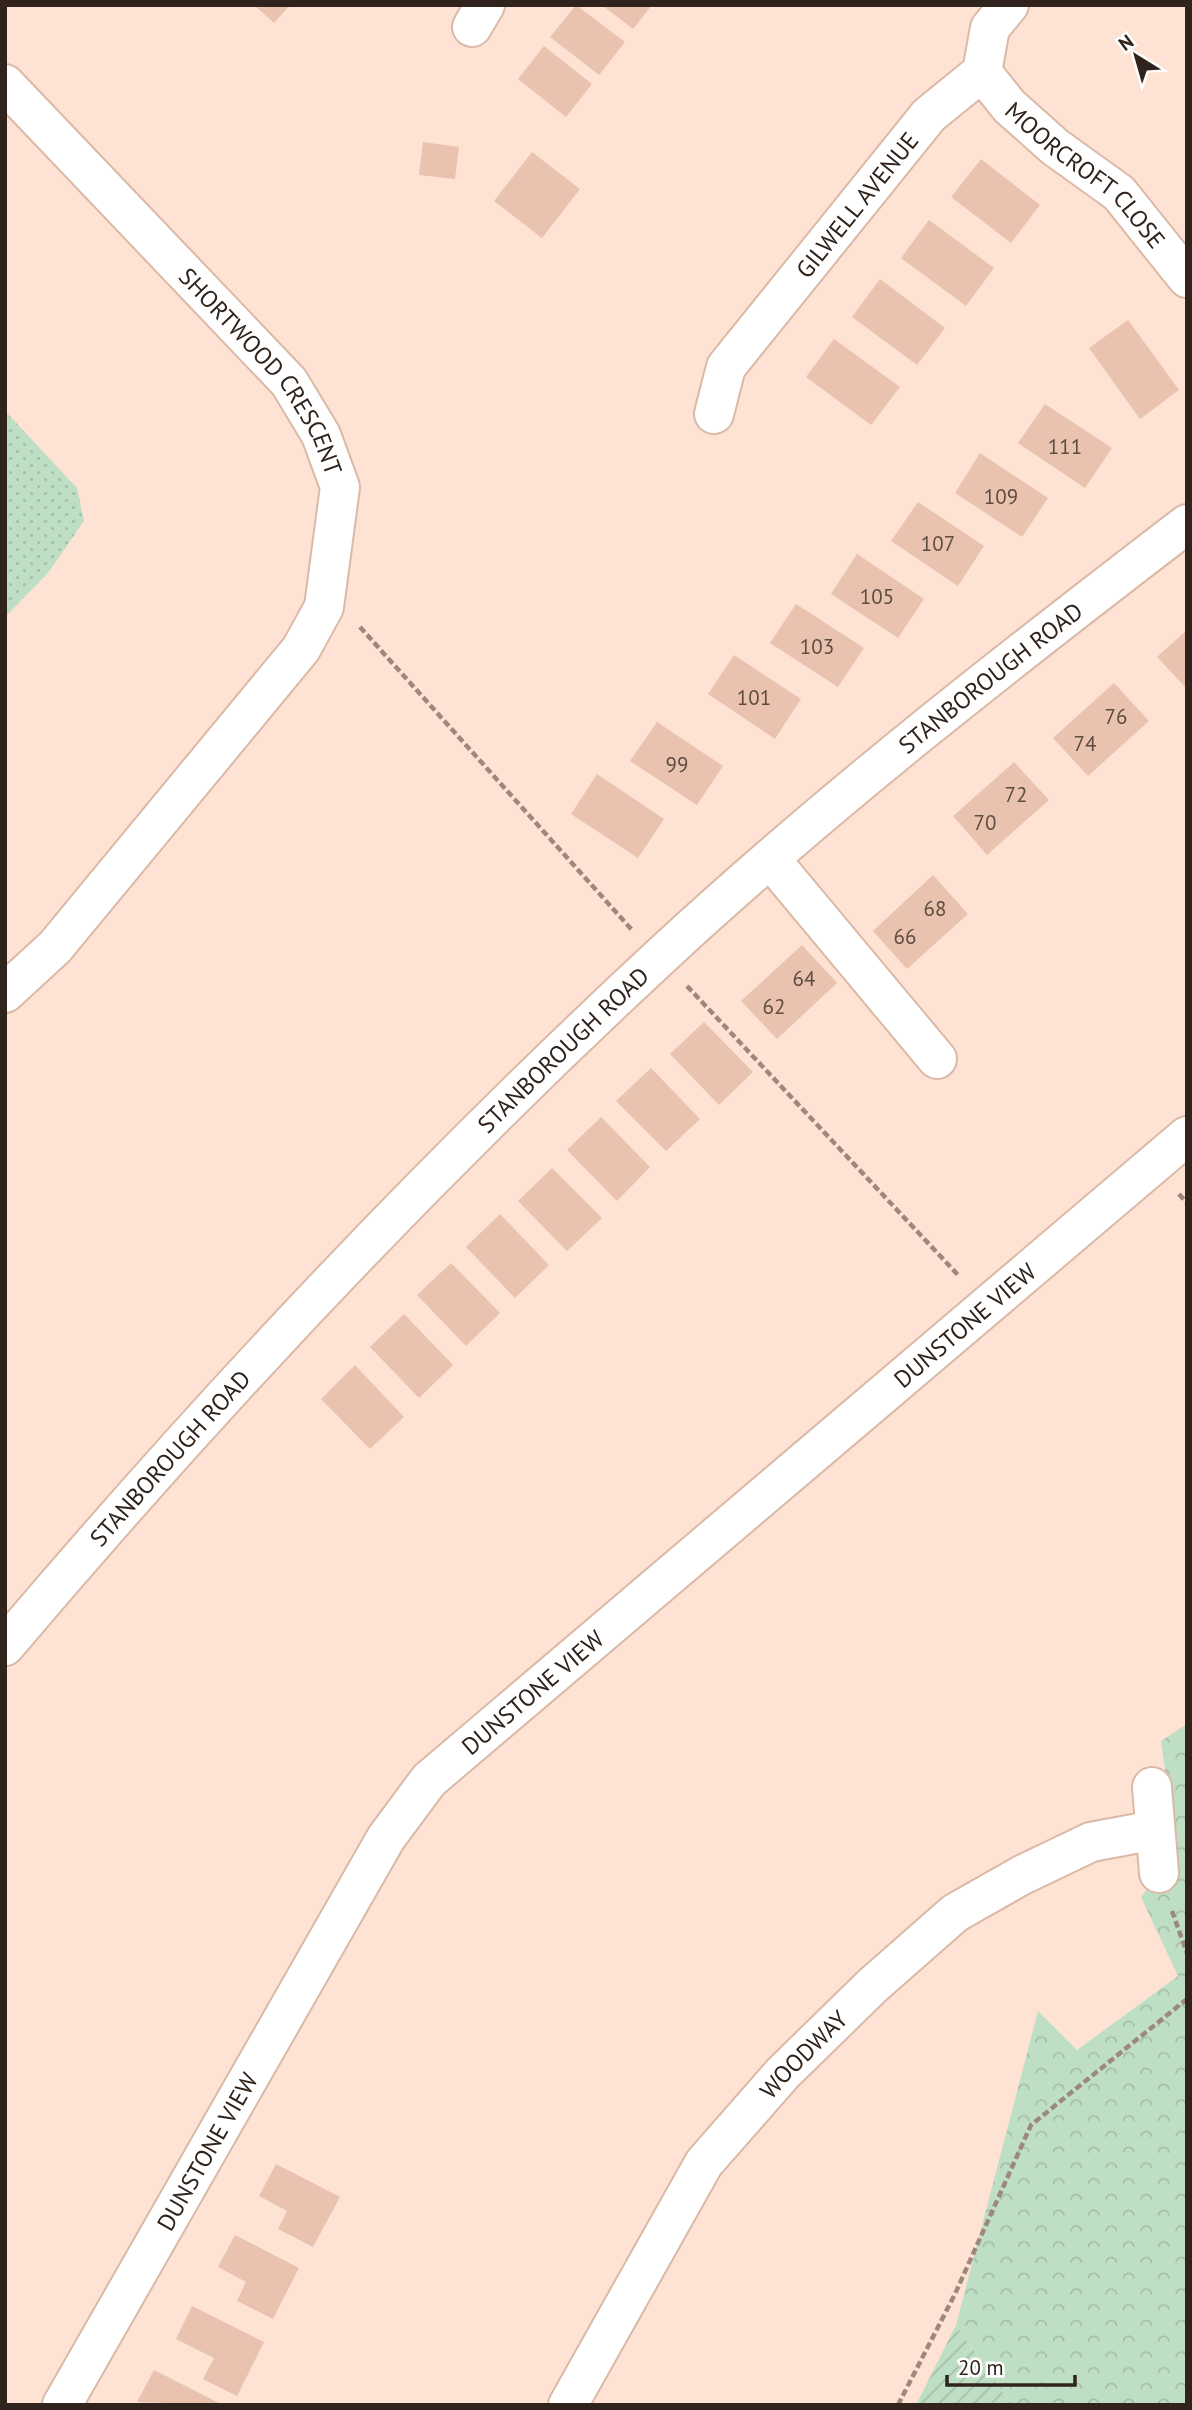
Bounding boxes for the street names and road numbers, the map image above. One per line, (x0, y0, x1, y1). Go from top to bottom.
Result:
street label: MOORCROFT CLOSE (999, 95, 1173, 254)
street label: GILWELL AVENUE (789, 125, 925, 284)
street label: SHORTWOOD CRESCENT (173, 261, 350, 479)
street label: STANBOROUGH ROAD (892, 595, 1089, 760)
street label: STANBOROUGH ROAD (471, 960, 655, 1139)
street label: DUNSTONE VIEW (887, 1256, 1042, 1394)
street label: STANBOROUGH ROAD (82, 1363, 257, 1553)
street label: DUNSTONE VIEW (455, 1623, 610, 1761)
street label: WOODWAY (752, 2003, 854, 2105)
street label: DUNSTONE VIEW (150, 2067, 264, 2236)

